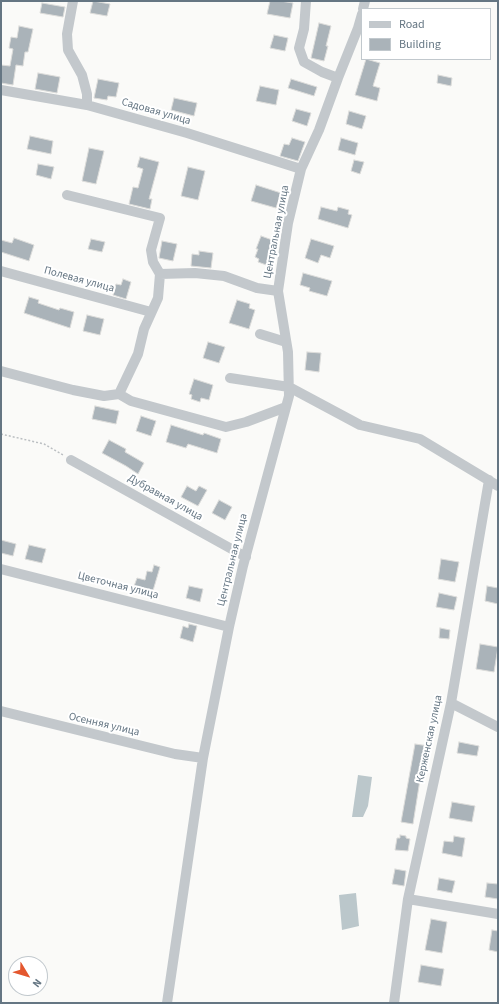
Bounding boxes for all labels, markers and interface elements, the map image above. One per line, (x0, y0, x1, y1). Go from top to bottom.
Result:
legend (361, 8, 491, 60)
text: Road (399, 16, 425, 33)
text: Building (399, 36, 441, 53)
street label: Садовая улица (120, 96, 192, 128)
street label: Центральная улица (261, 184, 293, 280)
street label: Полевая улица (42, 264, 116, 296)
street label: Дубравная улица (125, 472, 205, 524)
street label: Центральная улица (215, 512, 251, 608)
street label: Цветочная улица (76, 570, 160, 602)
street label: Керженская улица (414, 694, 446, 784)
street label: Осенняя улица (67, 710, 141, 740)
north arrow (8, 956, 48, 996)
text: N (29, 976, 45, 991)

